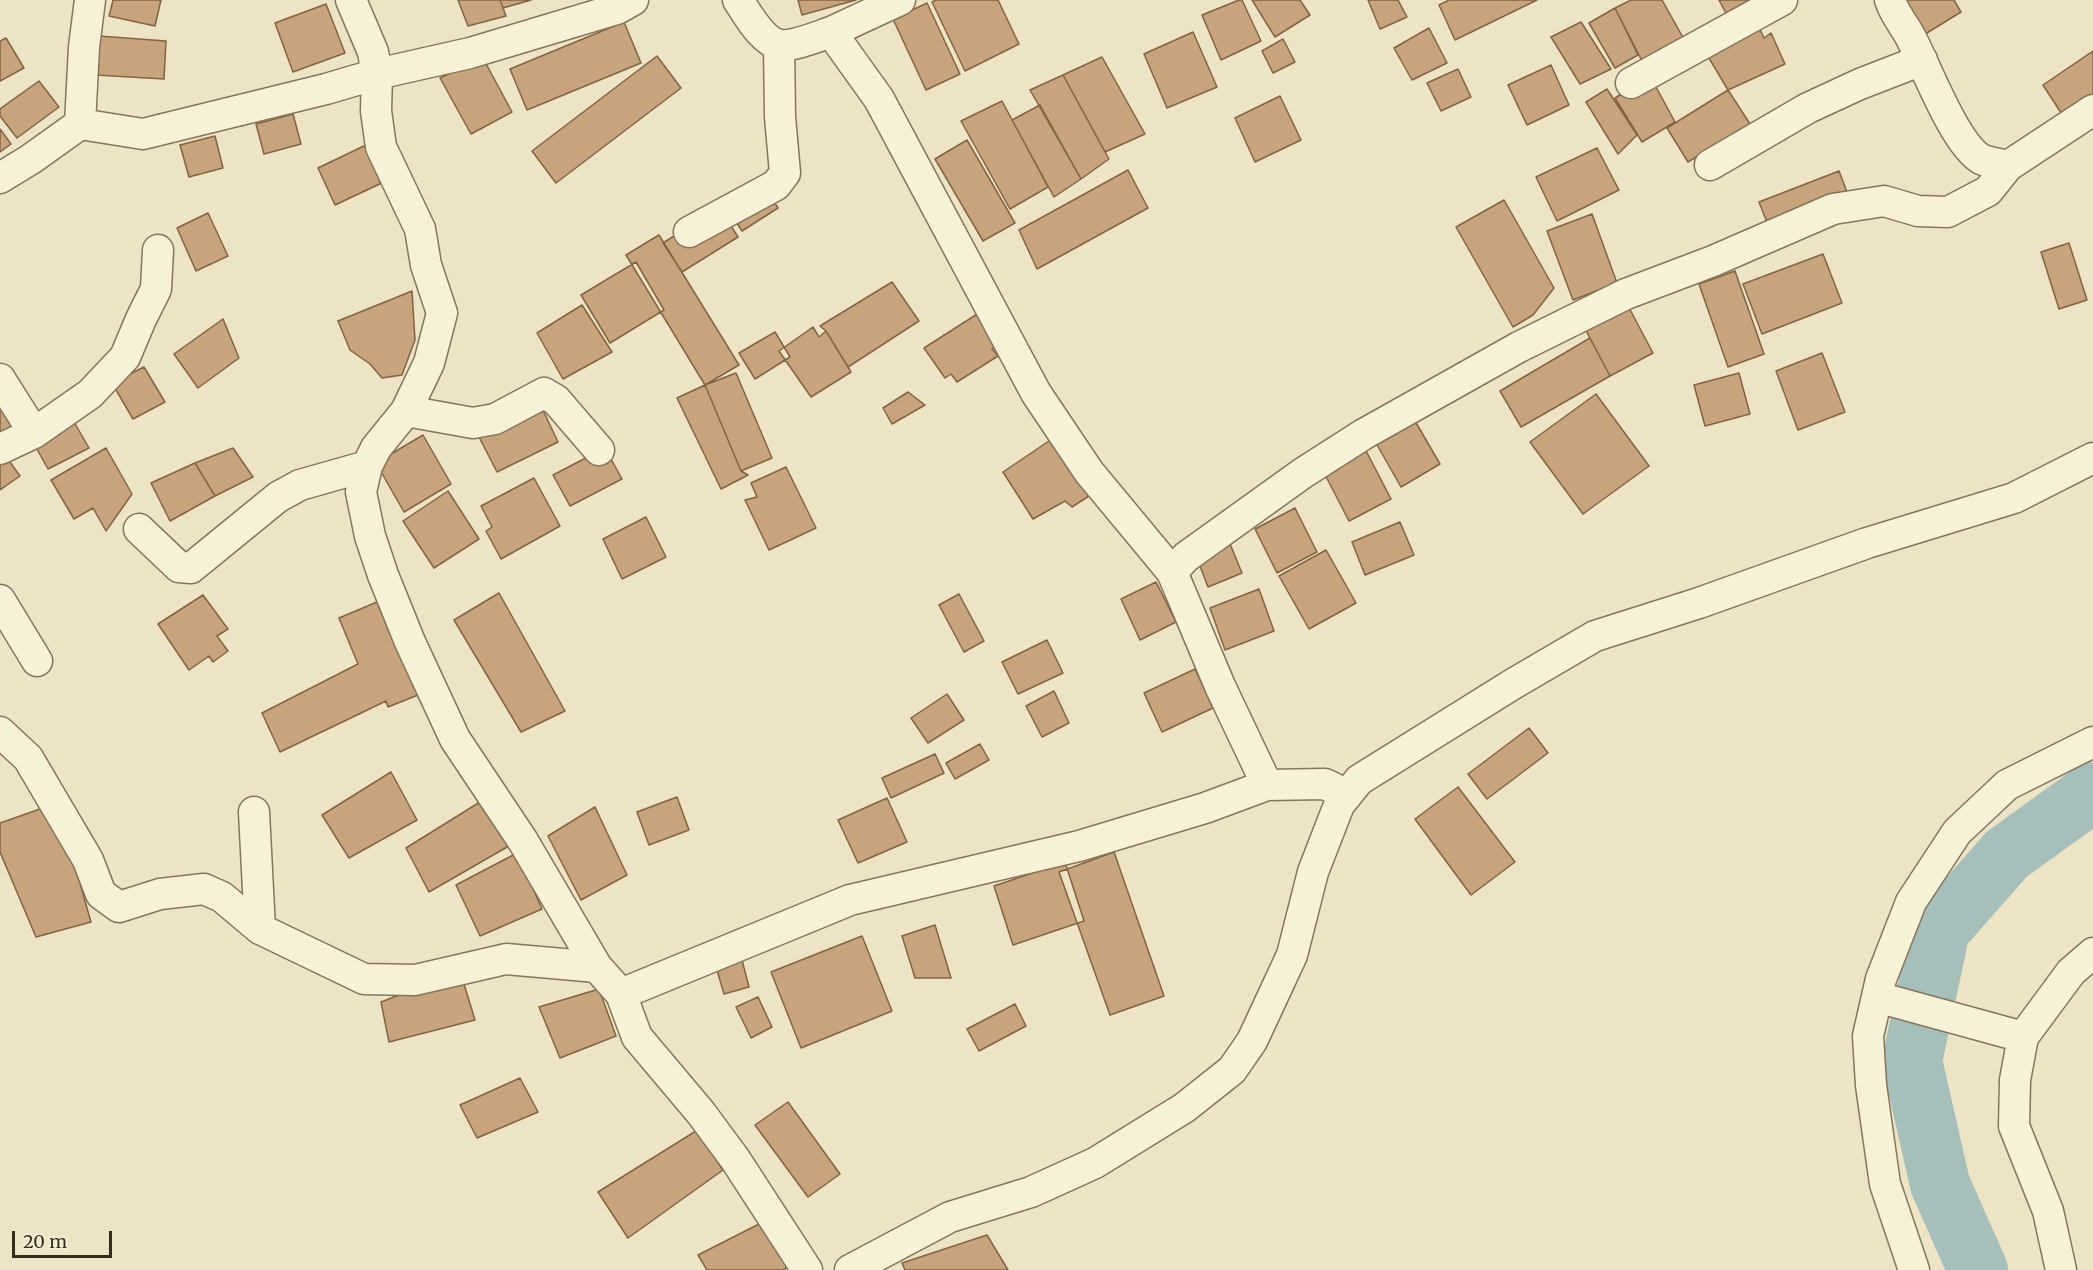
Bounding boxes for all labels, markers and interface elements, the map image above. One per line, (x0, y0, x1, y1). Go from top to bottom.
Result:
scale bar (15, 1219, 116, 1257)
text: 20 m (23, 1230, 67, 1253)

